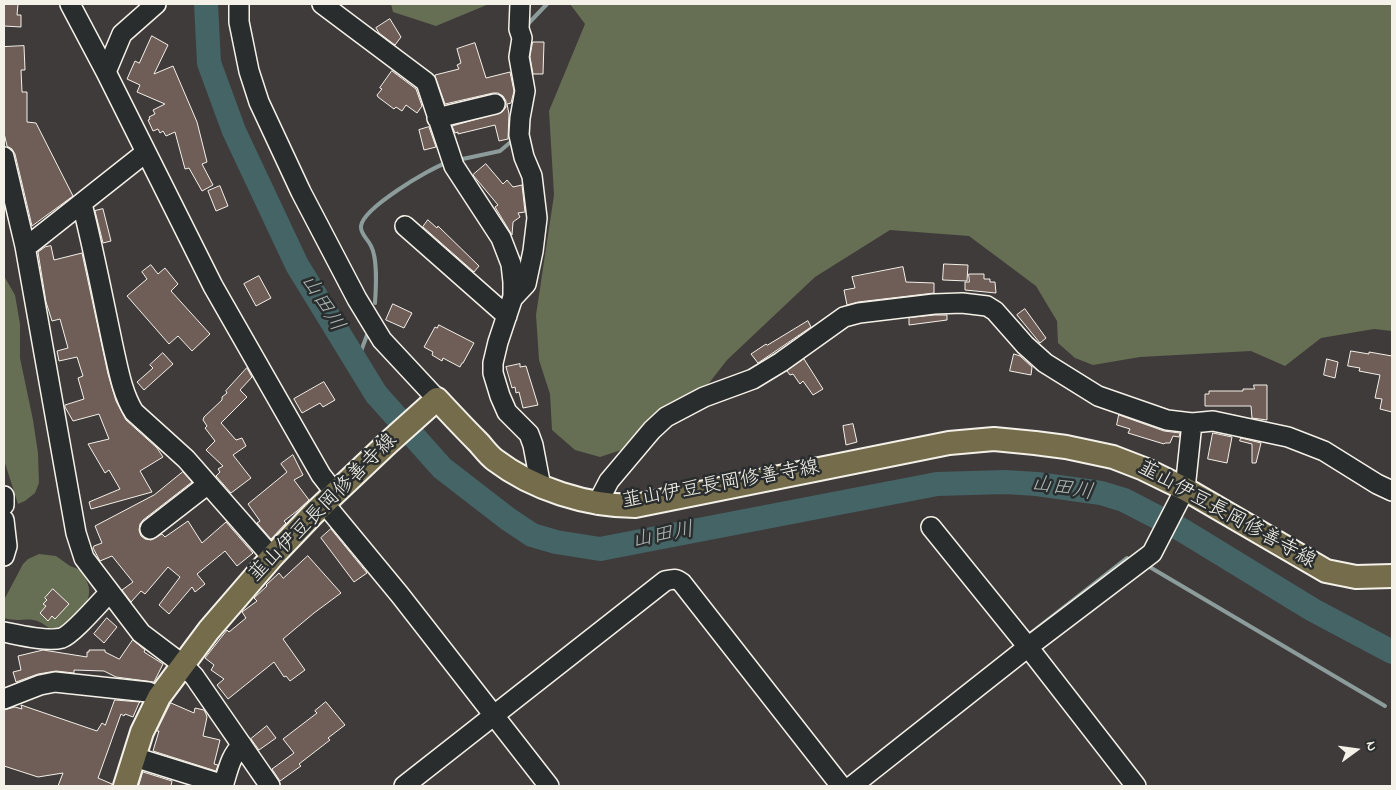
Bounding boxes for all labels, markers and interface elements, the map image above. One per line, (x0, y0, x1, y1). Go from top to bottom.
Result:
water label: 山田川 (294, 271, 348, 337)
street label: 韮山伊豆長岡修善寺線 (245, 430, 403, 588)
street label: 韮山伊豆長岡修善寺線 (620, 457, 822, 515)
street label: 韮山伊豆長岡修善寺線 (1133, 457, 1319, 575)
water label: 山田川 (1029, 473, 1095, 507)
water label: 山田川 (630, 519, 696, 555)
north arrow (1331, 725, 1381, 775)
text: N (1360, 739, 1382, 753)

